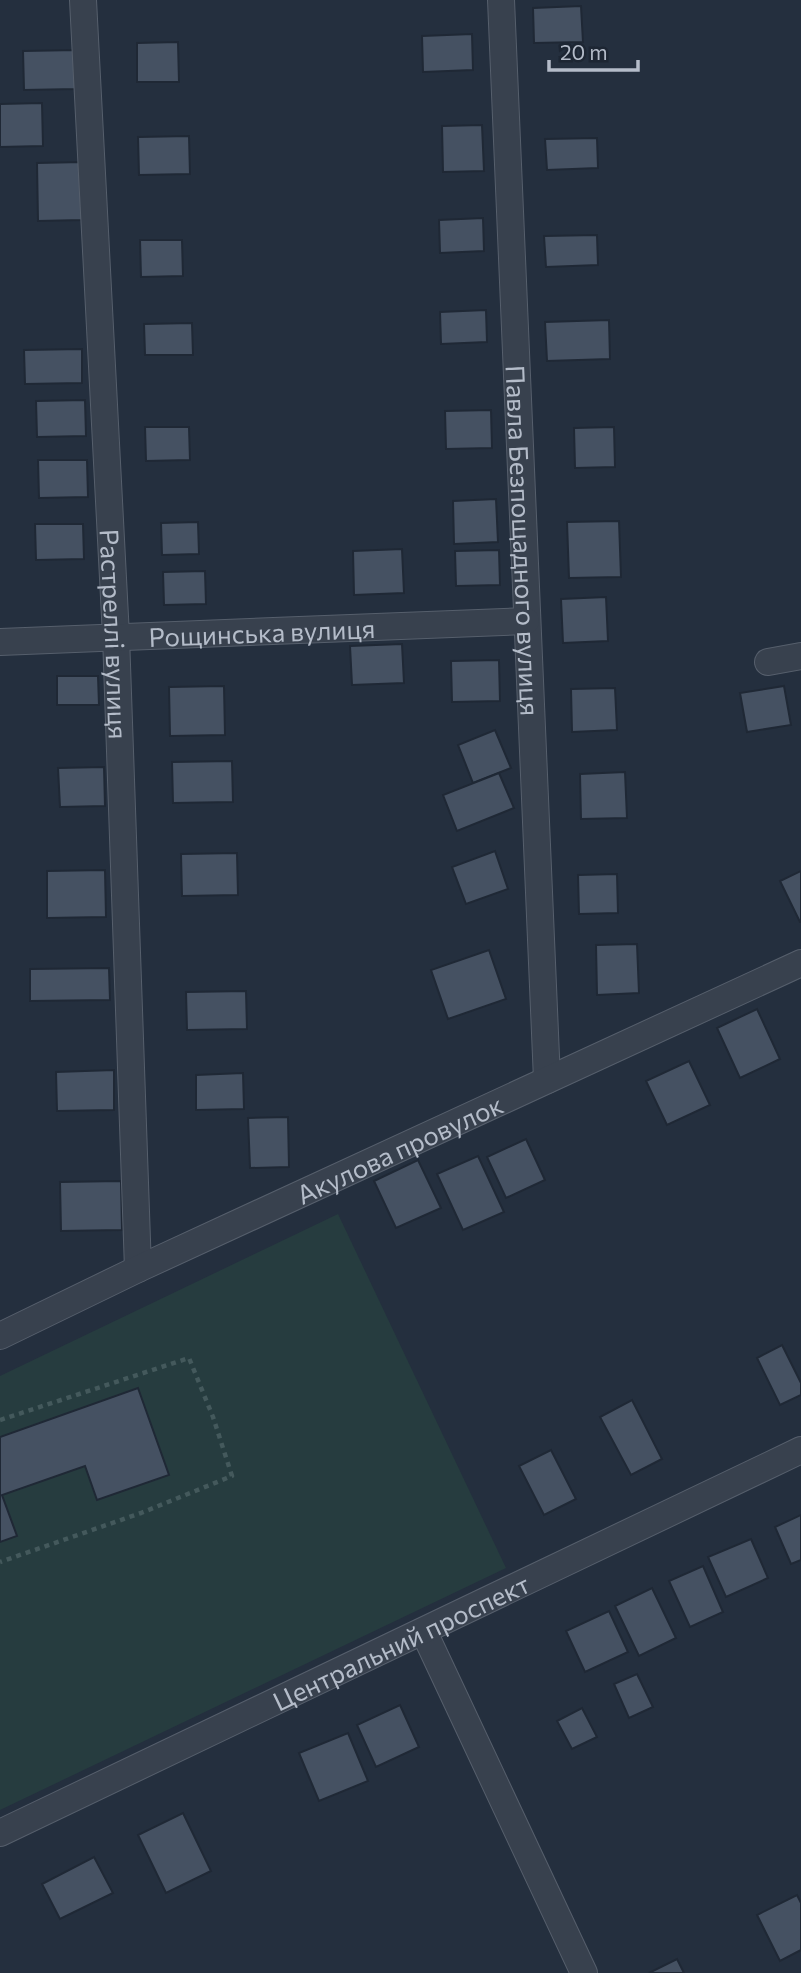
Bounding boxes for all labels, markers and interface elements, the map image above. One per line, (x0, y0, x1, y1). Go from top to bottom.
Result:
scale bar (549, 28, 638, 72)
text: 20 m (560, 39, 608, 64)
street label: Павла Безпощадного вулиця (501, 364, 547, 717)
street label: Растреллі вулиця (95, 528, 135, 740)
street label: Рощинська вулиця (148, 612, 376, 652)
street label: Акулова провулок (291, 1088, 507, 1209)
street label: Центральний проспект (267, 1567, 534, 1716)

